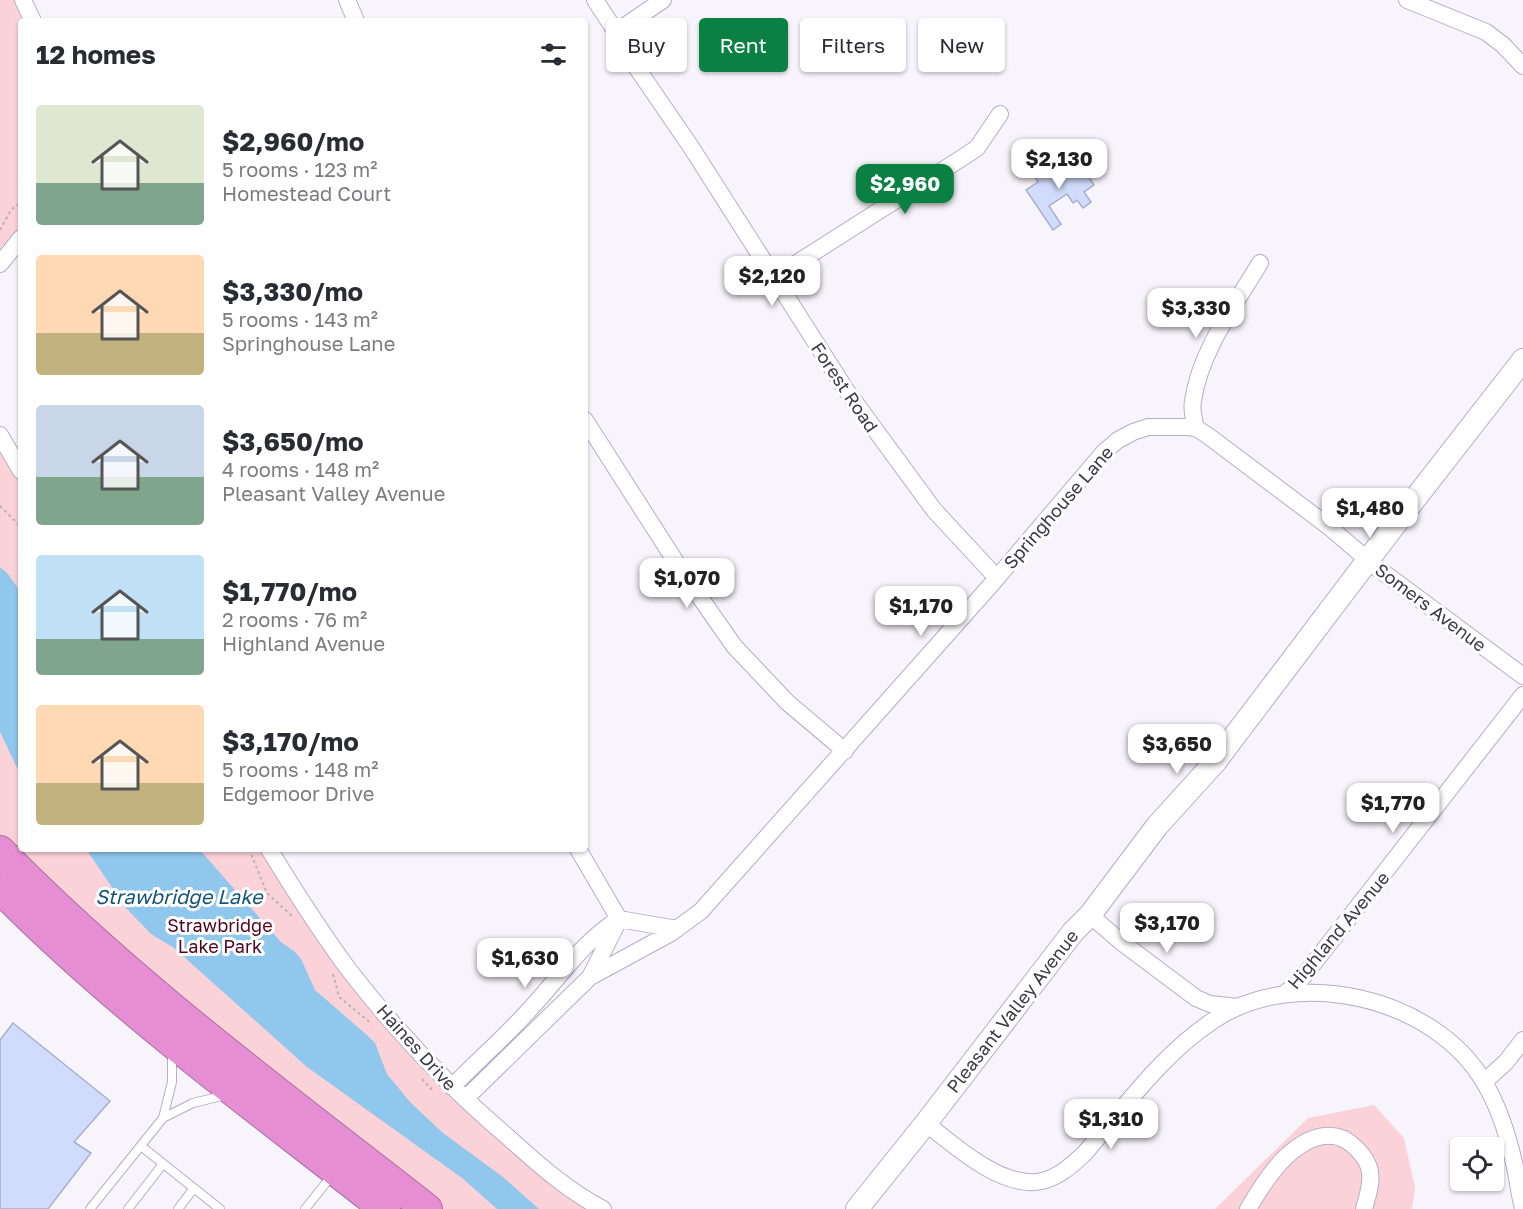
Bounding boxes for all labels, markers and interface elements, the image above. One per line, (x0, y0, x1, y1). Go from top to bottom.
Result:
chip: Buy (606, 18, 687, 72)
chip: Rent (699, 18, 788, 72)
chip: Filters (800, 18, 906, 72)
chip: New (918, 18, 1005, 72)
icon: filters (537, 38, 570, 71)
text: 12 homes (36, 39, 156, 70)
text: $2,960/mo (222, 126, 364, 157)
icon: home (84, 129, 156, 201)
pin: $2,130 (1010, 139, 1108, 190)
text: $2,130 (1025, 146, 1093, 170)
text: 5 rooms · 123 m² (222, 157, 377, 181)
pin: $2,960 (856, 164, 954, 215)
text: $2,960 (870, 171, 940, 195)
text: Homestead Court (222, 181, 391, 205)
pin: $2,120 (723, 256, 821, 307)
text: $2,120 (738, 263, 806, 287)
text: $3,330/mo (222, 276, 363, 307)
icon: home (84, 279, 156, 351)
pin: $3,330 (1147, 288, 1245, 339)
text: $3,330 (1161, 295, 1231, 319)
text: 5 rooms · 143 m² (222, 307, 378, 331)
text: Springhouse Lane (222, 331, 395, 355)
street label: Forest Road (807, 338, 883, 436)
text: $3,650/mo (222, 426, 364, 457)
icon: home (84, 429, 156, 501)
street label: Springhouse Lane (999, 441, 1117, 573)
text: 4 rooms · 148 m² (222, 457, 379, 481)
text: Pleasant Valley Avenue (222, 481, 445, 505)
pin: $1,480 (1321, 488, 1419, 539)
text: $1,480 (1336, 495, 1404, 519)
pin: $1,070 (638, 558, 736, 609)
street label: Somers Avenue (1371, 558, 1491, 656)
text: $1,070 (654, 565, 721, 589)
text: $1,770/mo (222, 576, 357, 607)
icon: home (84, 579, 156, 651)
pin: $1,170 (872, 586, 970, 637)
text: $1,170 (889, 593, 953, 617)
text: 2 rooms · 76 m² (222, 607, 367, 631)
text: Highland Avenue (222, 631, 385, 655)
pin: $3,650 (1128, 724, 1226, 775)
text: $3,170/mo (222, 726, 359, 757)
icon: home (84, 729, 156, 801)
text: $3,650 (1142, 731, 1212, 755)
text: 5 rooms · 148 m² (222, 757, 379, 781)
text: Edgemoor Drive (222, 781, 374, 805)
pin: $1,770 (1344, 783, 1442, 834)
text: $1,770 (1361, 790, 1425, 814)
street label: Highland Avenue (1282, 867, 1394, 993)
water label: Strawbridge Lake (95, 884, 264, 909)
pin: $3,170 (1118, 903, 1216, 954)
text: $3,170 (1134, 910, 1200, 934)
park label: Strawbridge Lake Park (167, 914, 273, 957)
street label: Pleasant Valley Avenue (941, 925, 1083, 1097)
pin: $1,630 (476, 938, 574, 989)
text: $1,630 (491, 945, 559, 969)
street label: Haines Drive (372, 999, 462, 1095)
pin: $1,310 (1062, 1099, 1160, 1150)
text: $1,310 (1078, 1106, 1144, 1130)
map controls (1450, 1137, 1504, 1191)
button: locate (1450, 1137, 1504, 1191)

